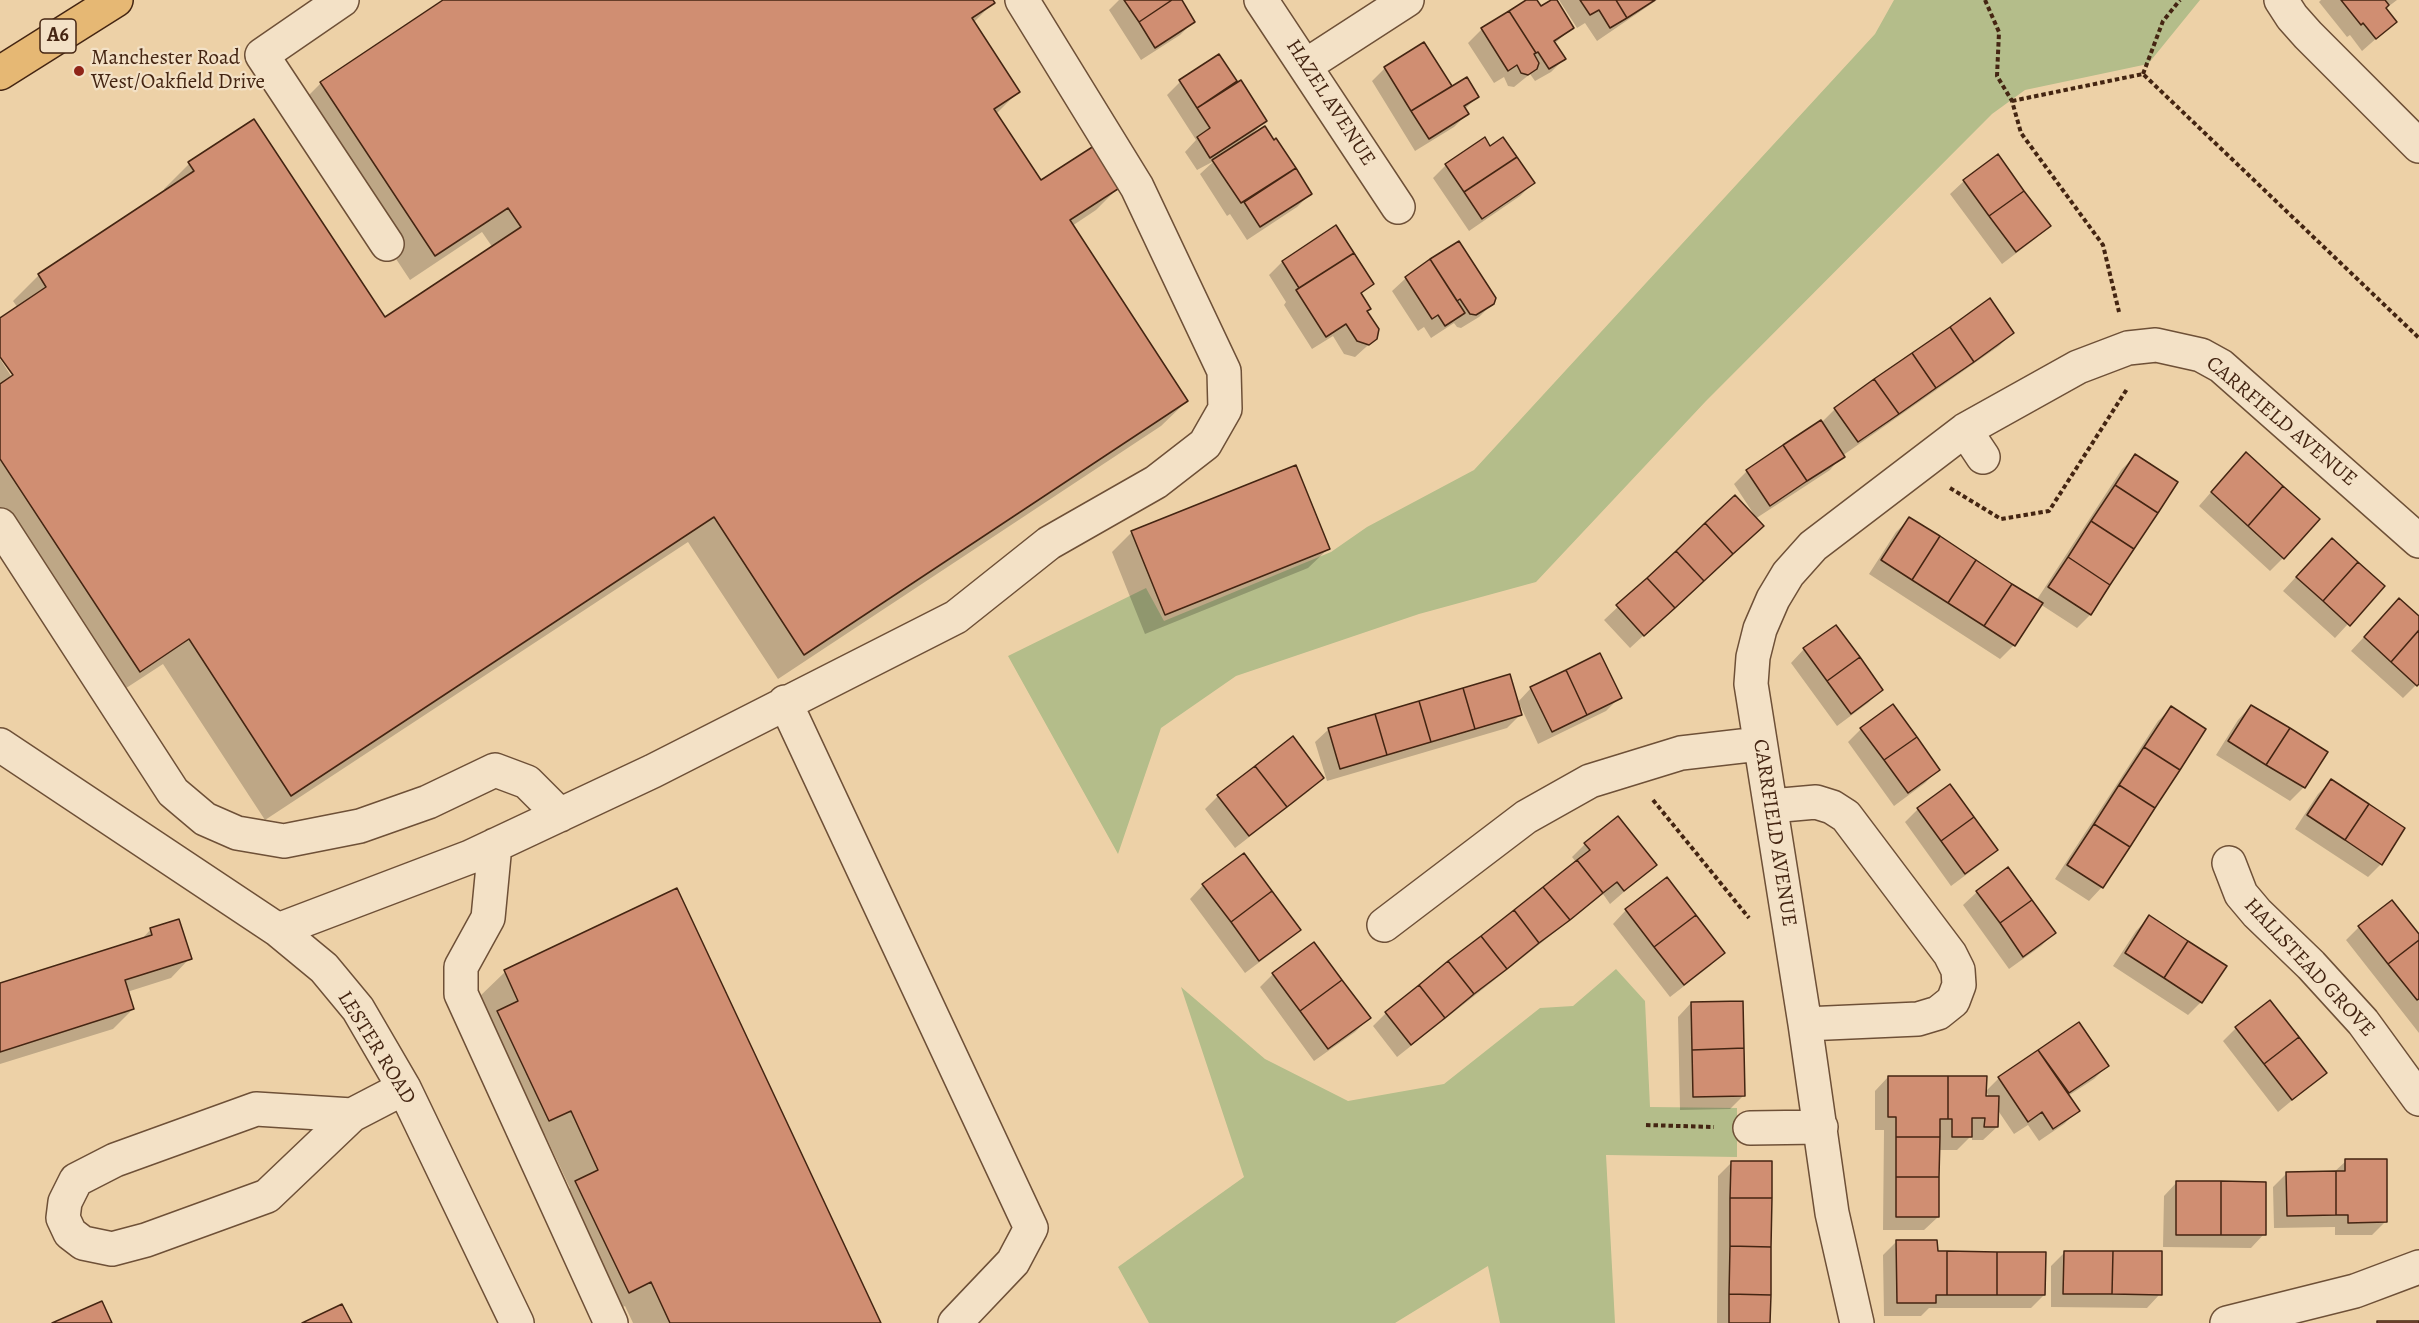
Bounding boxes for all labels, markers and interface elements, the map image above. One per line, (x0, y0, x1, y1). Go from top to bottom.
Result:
road number: A6 (40, 19, 76, 53)
street label: HAZEL AVENUE (1280, 35, 1380, 171)
place label: Manchester Road West/Oakfield Drive (91, 46, 265, 96)
marker: Manchester Road West/Oakfield Drive (72, 64, 86, 78)
street label: CARRFIELD AVENUE (2200, 351, 2362, 493)
street label: CARRFIELD AVENUE (1747, 738, 1801, 928)
street label: HALLSTEAD GROVE (2238, 893, 2380, 1043)
street label: LESTER ROAD (331, 987, 421, 1109)

